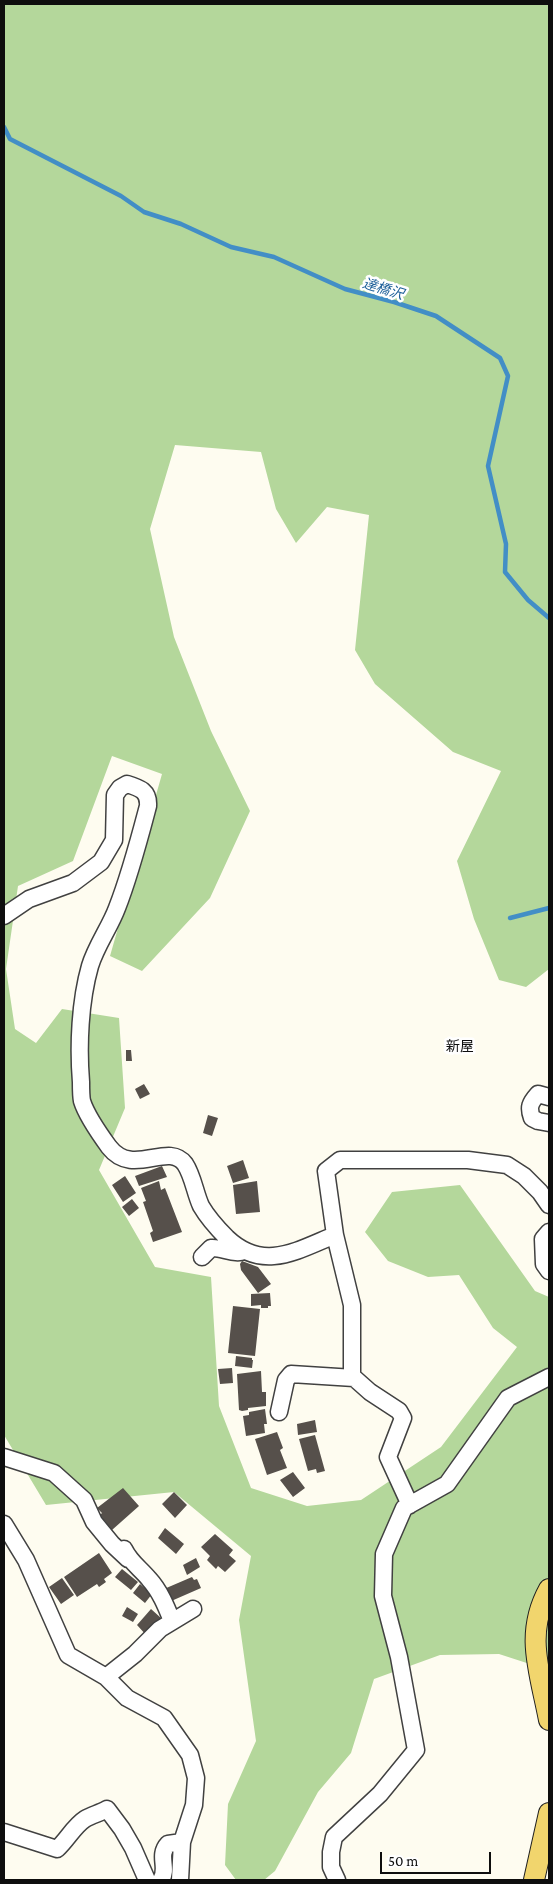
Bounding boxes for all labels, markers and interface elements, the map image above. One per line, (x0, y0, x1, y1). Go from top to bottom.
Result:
water label: 達橋沢 (360, 275, 406, 303)
district label: 新屋 (446, 1039, 474, 1055)
scale bar (383, 1842, 494, 1874)
text: 50 m (388, 1853, 418, 1869)

